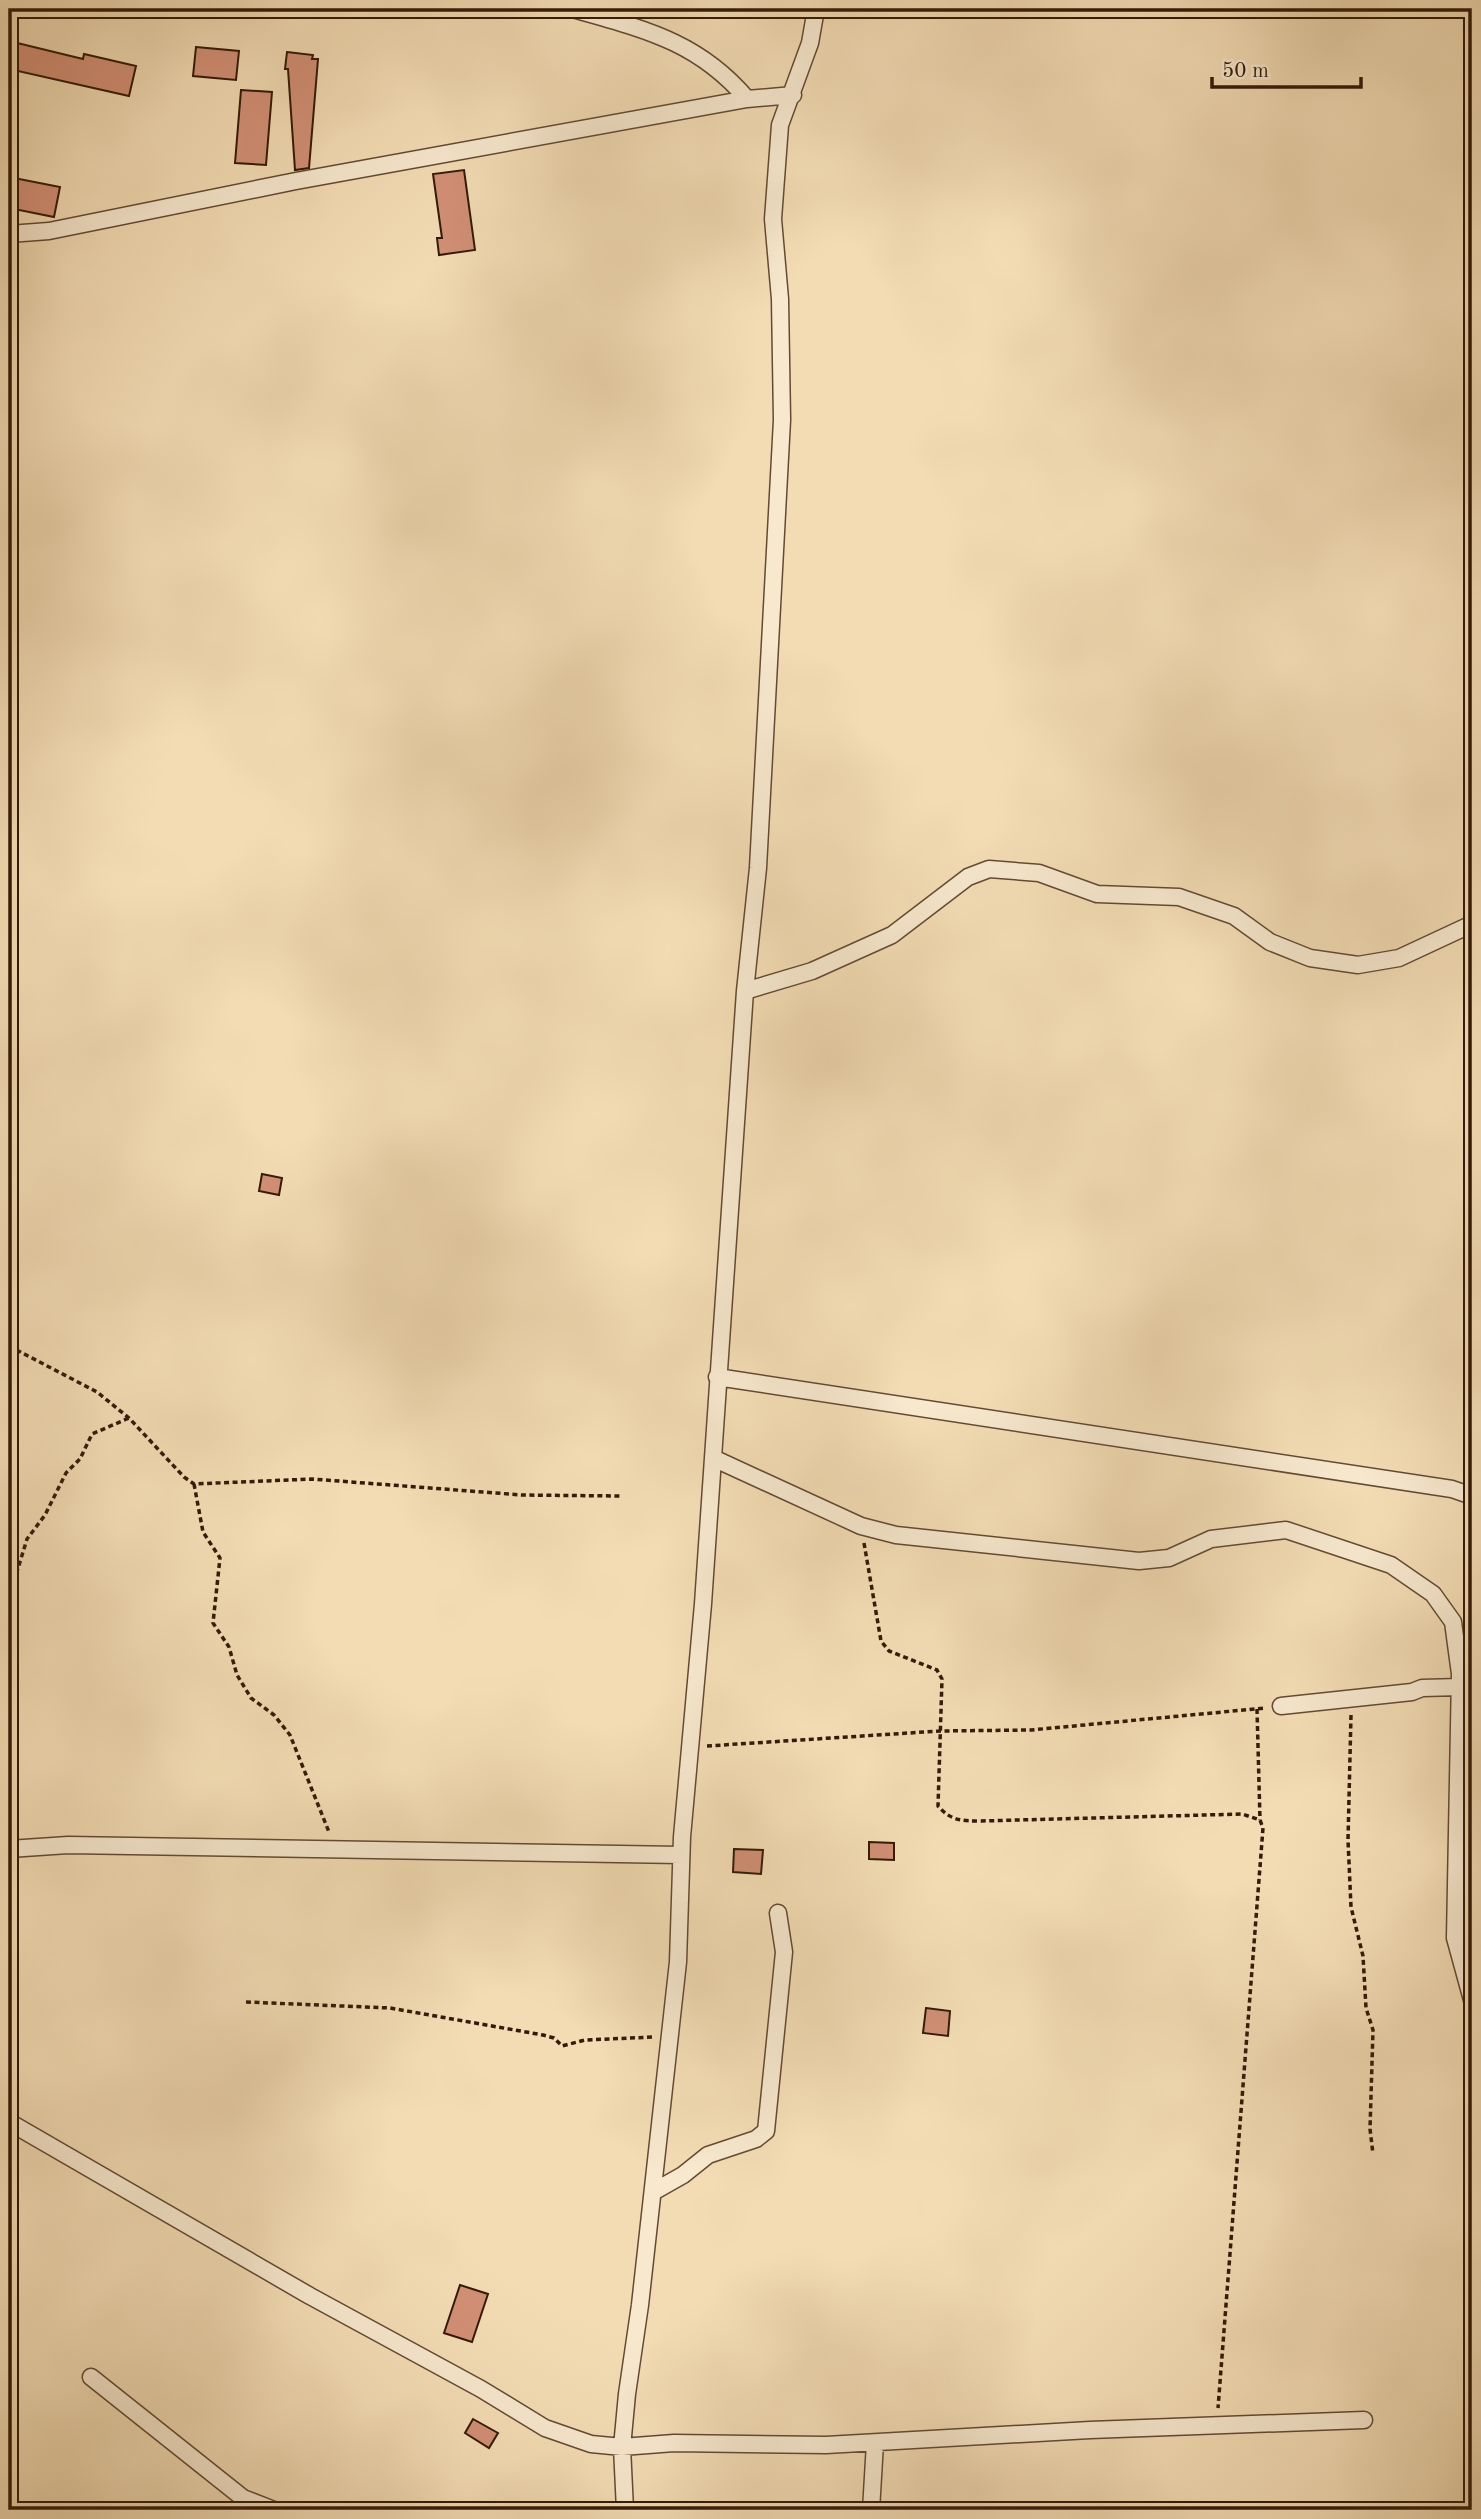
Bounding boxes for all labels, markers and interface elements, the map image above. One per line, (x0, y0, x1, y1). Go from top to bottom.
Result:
scale bar (1212, 46, 1360, 90)
text: 50 m (1222, 61, 1269, 82)

